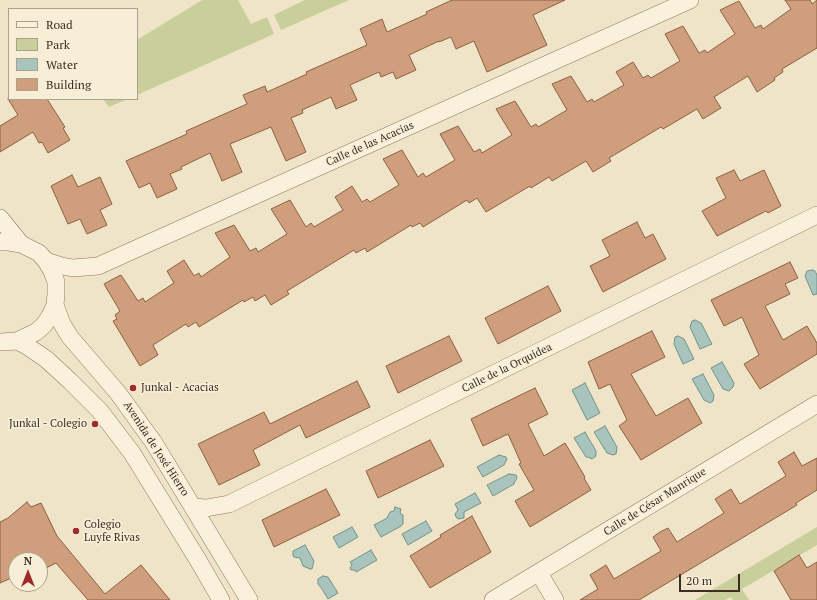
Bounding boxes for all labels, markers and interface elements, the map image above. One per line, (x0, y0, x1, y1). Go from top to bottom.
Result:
legend (8, 8, 138, 100)
text: Road (46, 17, 73, 32)
text: Park (46, 37, 70, 52)
text: Water (46, 57, 78, 72)
text: Building (46, 77, 91, 92)
street label: Calle de las Acacias (324, 119, 416, 169)
street label: Calle de la Orquidea (460, 340, 554, 396)
place label: Junkal - Acacias (141, 381, 219, 395)
marker: Junkal - Acacias (128, 383, 138, 393)
street label: Avenida de José Hierro (120, 399, 192, 499)
place label: Junkal - Colegio (9, 417, 87, 431)
marker: Junkal - Colegio (90, 419, 100, 429)
street label: Calle de César Manrique (601, 465, 709, 539)
place label: Colegio Luyfe Rivas (84, 518, 140, 544)
marker: Colegio Luyfe Rivas (71, 526, 81, 536)
north arrow (8, 552, 48, 592)
text: N (24, 554, 32, 568)
scale bar (681, 566, 742, 592)
text: 20 m (686, 573, 712, 588)

